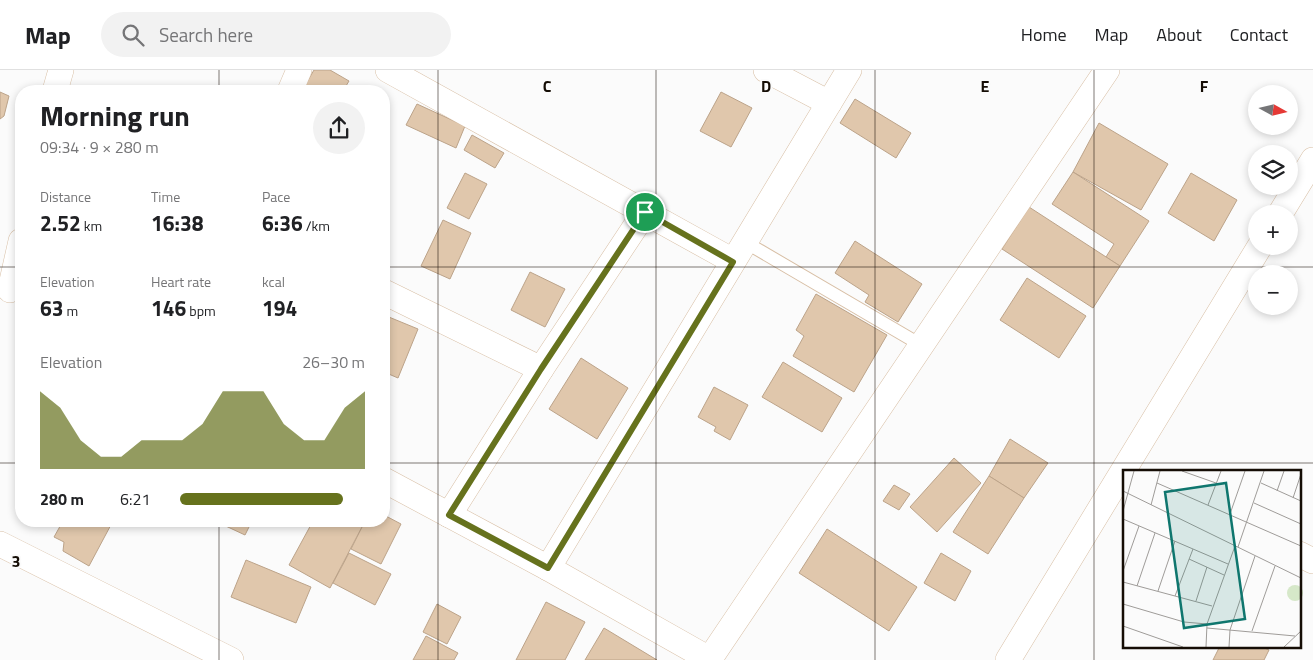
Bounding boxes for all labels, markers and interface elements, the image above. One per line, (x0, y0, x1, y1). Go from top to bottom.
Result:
search box (101, 12, 451, 57)
text: Map (25, 17, 71, 53)
text: Search here (159, 20, 253, 49)
icon: search (119, 21, 147, 49)
text: Home (1021, 21, 1067, 48)
text: Map (1095, 21, 1128, 48)
text: About (1156, 21, 1202, 48)
text: Contact (1230, 21, 1288, 48)
text: C (543, 74, 552, 98)
text: D (761, 74, 771, 98)
text: E (981, 74, 990, 98)
text: F (1200, 74, 1209, 98)
north arrow (1248, 85, 1298, 135)
map controls (1248, 85, 1298, 315)
text: Morning run (40, 94, 190, 137)
button: share (313, 102, 365, 154)
text: 09:34 · 9 × 280 m (40, 135, 159, 159)
button: layers (1248, 145, 1298, 195)
text: Distance (40, 186, 91, 207)
text: Time (151, 186, 180, 207)
text: Pace (262, 186, 290, 207)
pin (624, 191, 666, 233)
icon: arrive (631, 198, 659, 226)
button: + (1248, 205, 1298, 255)
text: 2.52 (40, 207, 81, 239)
text: 16:38 (151, 207, 203, 239)
text: 6:36 (262, 207, 303, 239)
text: km (81, 215, 102, 236)
text: /km (303, 215, 330, 236)
button: − (1248, 265, 1298, 315)
text: Elevation (40, 271, 94, 292)
text: Heart rate (151, 271, 211, 292)
text: kcal (262, 271, 285, 292)
text: 63 (40, 292, 64, 324)
text: 146 (151, 292, 186, 324)
text: 194 (262, 292, 297, 324)
text: m (64, 300, 78, 321)
text: bpm (186, 300, 216, 321)
text: Elevation (40, 350, 102, 374)
text: 26–30 m (302, 350, 365, 374)
inset map (1123, 470, 1300, 648)
text: 280 m (40, 487, 84, 511)
text: 6:21 (120, 487, 150, 511)
text: 3 (12, 549, 20, 573)

